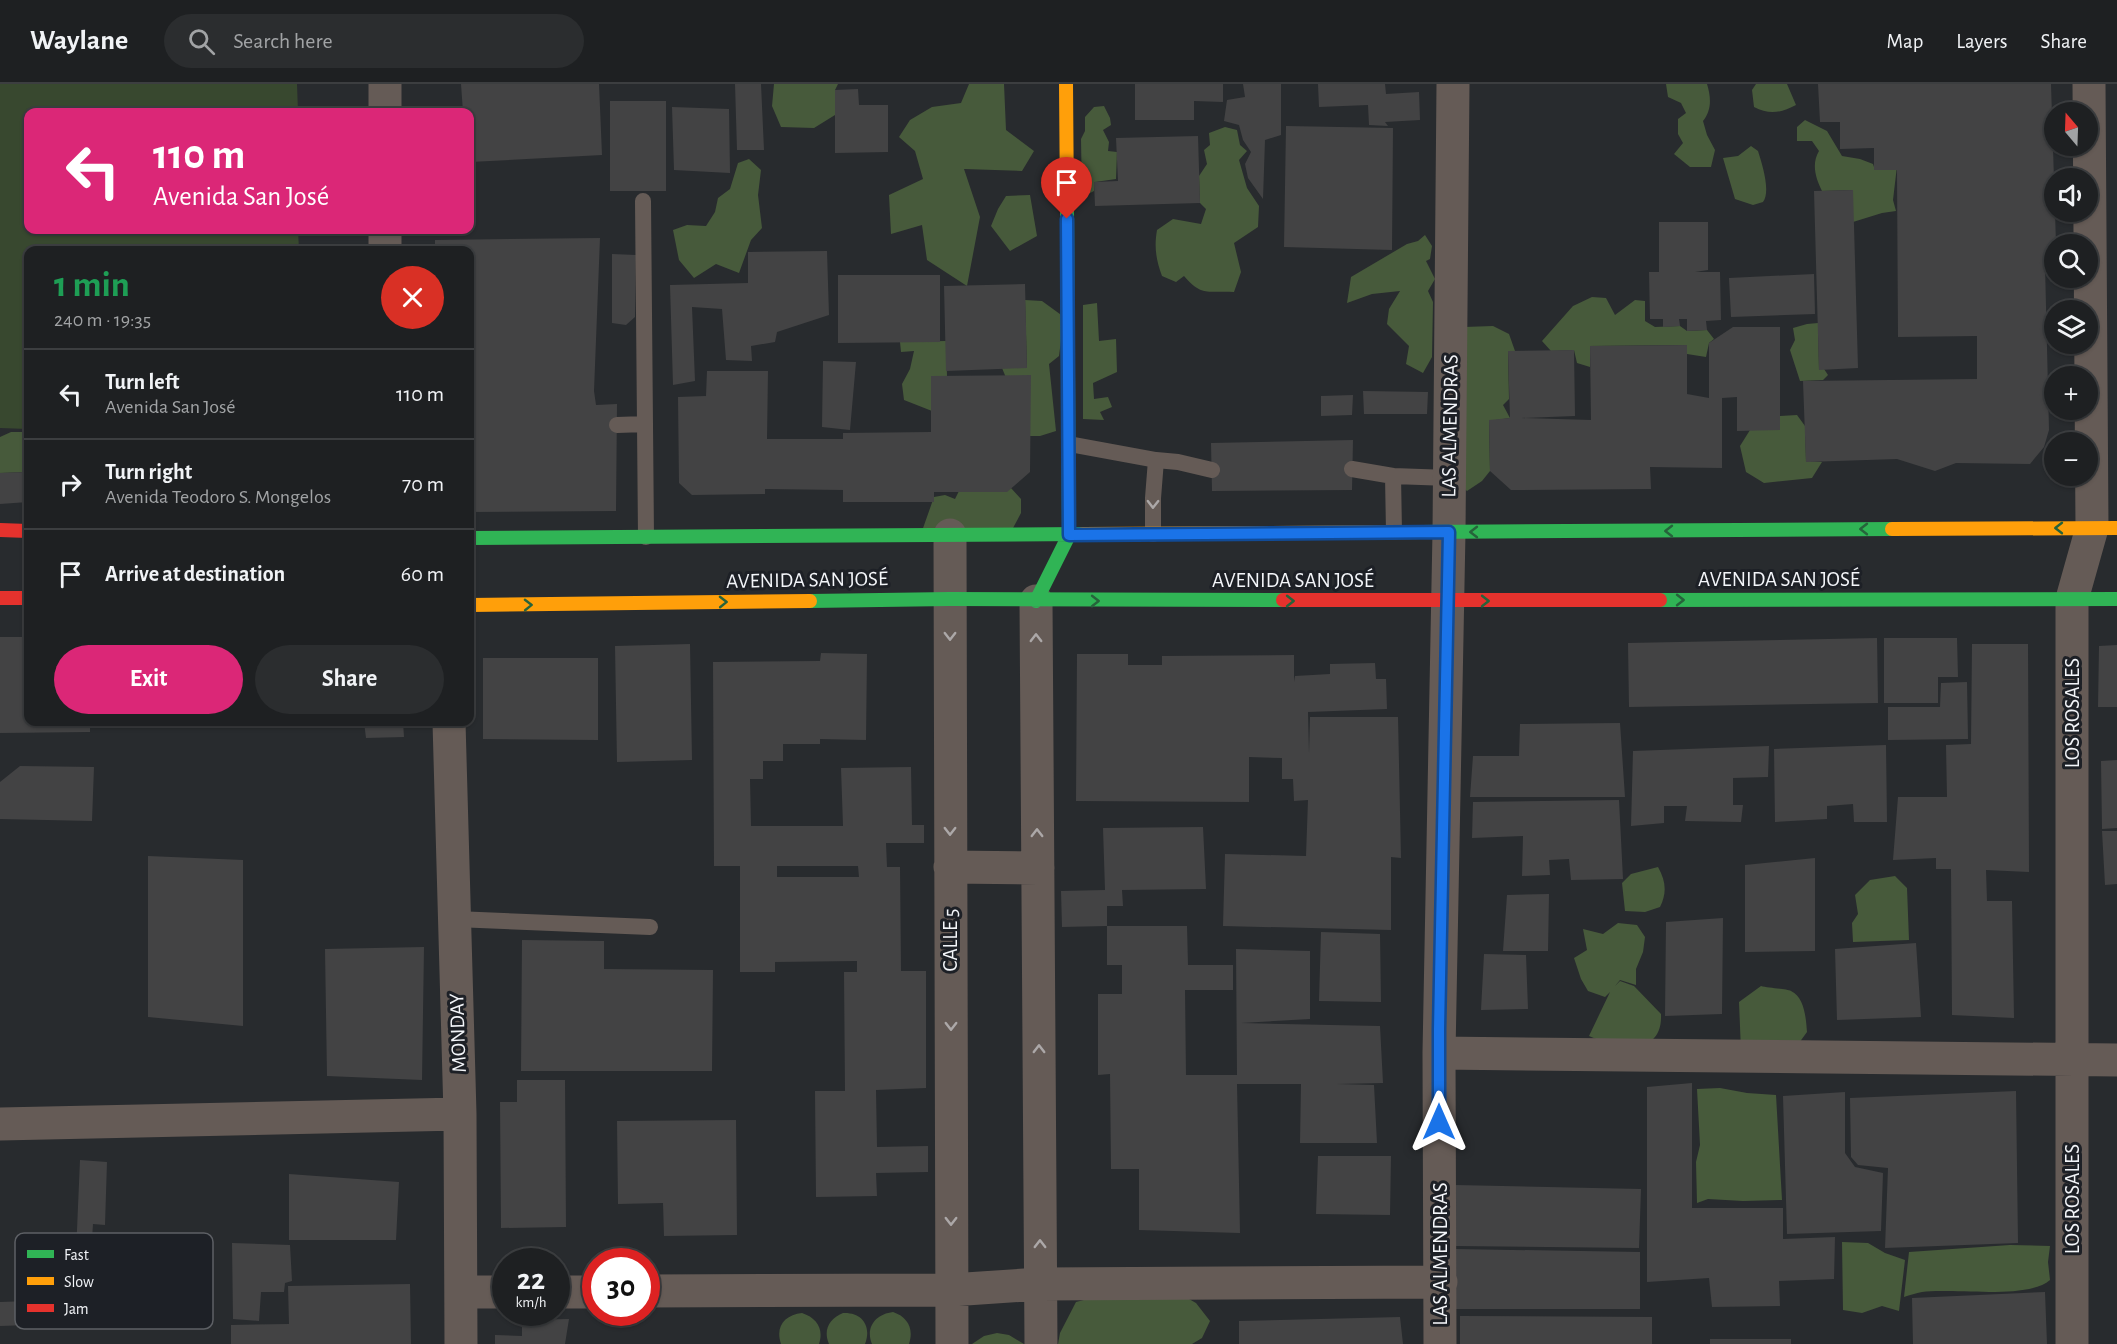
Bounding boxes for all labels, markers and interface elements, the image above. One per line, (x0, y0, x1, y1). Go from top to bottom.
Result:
search box (164, 14, 584, 68)
icon: search (185, 25, 218, 58)
text: Waylane (30, 27, 128, 55)
text: Search here (233, 30, 333, 52)
text: Map (1887, 31, 1923, 52)
text: Layers (1956, 31, 2007, 52)
text: Share (2040, 31, 2087, 52)
north arrow (2044, 102, 2098, 156)
map controls (2044, 102, 2098, 486)
icon: left (54, 132, 132, 210)
text: 110 m (153, 134, 245, 176)
pin (1041, 157, 1092, 219)
icon: arrive (1050, 166, 1083, 199)
button: sound (2044, 168, 2098, 222)
text: Avenida San José (153, 183, 329, 210)
button: search (2044, 234, 2098, 288)
button: close (381, 266, 444, 329)
text: 1 min (54, 267, 130, 303)
button: layers (2044, 300, 2098, 354)
text: 240 m · 19:35 (54, 310, 151, 330)
street label: LAS ALMENDRAS (1438, 354, 1462, 498)
button: + (2044, 366, 2098, 420)
text: Turn left (105, 371, 179, 393)
icon: left (54, 378, 87, 411)
text: 110 m (396, 383, 444, 405)
text: Avenida San José (105, 397, 236, 417)
button: − (2044, 432, 2098, 486)
text: Turn right (105, 461, 192, 483)
icon: right (54, 468, 87, 501)
text: 70 m (402, 473, 444, 495)
text: Avenida Teodoro S. Mongelos (105, 487, 331, 507)
one-way arrow (1147, 500, 1159, 509)
one-way arrow (2054, 522, 2063, 534)
one-way arrow (1859, 523, 1868, 536)
one-way arrow (1664, 525, 1673, 537)
one-way arrow (1469, 526, 1478, 538)
icon: arrive (54, 558, 87, 591)
text: Arrive at destination (105, 563, 285, 585)
text: 60 m (401, 563, 444, 585)
street label: AVENIDA SAN JOSÉ (726, 566, 888, 592)
street label: AVENIDA SAN JOSÉ (1698, 567, 1860, 590)
street label: AVENIDA SAN JOSÉ (1212, 568, 1374, 591)
one-way arrow (1675, 594, 1684, 606)
one-way arrow (1090, 595, 1099, 607)
one-way arrow (1285, 595, 1294, 607)
one-way arrow (1480, 595, 1489, 607)
one-way arrow (718, 596, 727, 608)
one-way arrow (523, 598, 532, 611)
one-way arrow (944, 631, 956, 640)
one-way arrow (1030, 633, 1042, 642)
button: Exit (54, 645, 243, 714)
button: Share (255, 645, 444, 714)
street label: LOS ROSALES (2062, 658, 2083, 768)
one-way arrow (944, 826, 956, 835)
one-way arrow (1031, 828, 1044, 837)
street label: CALLE 5 (940, 909, 961, 971)
street label: MONDAY (446, 993, 470, 1073)
one-way arrow (945, 1021, 957, 1030)
one-way arrow (1033, 1044, 1045, 1053)
position arrow (1407, 1090, 1471, 1154)
street label: LOS ROSALES (2062, 1144, 2083, 1254)
street label: LAS ALMENDRAS (1430, 1182, 1451, 1326)
one-way arrow (945, 1216, 957, 1225)
legend (15, 1233, 213, 1329)
one-way arrow (1034, 1239, 1046, 1248)
text: Fast (64, 1247, 89, 1263)
speed limit sign: 30 (582, 1248, 660, 1326)
text: 22 (517, 1265, 545, 1295)
text: Slow (64, 1274, 94, 1290)
text: km/h (516, 1295, 546, 1310)
text: Jam (64, 1301, 89, 1317)

